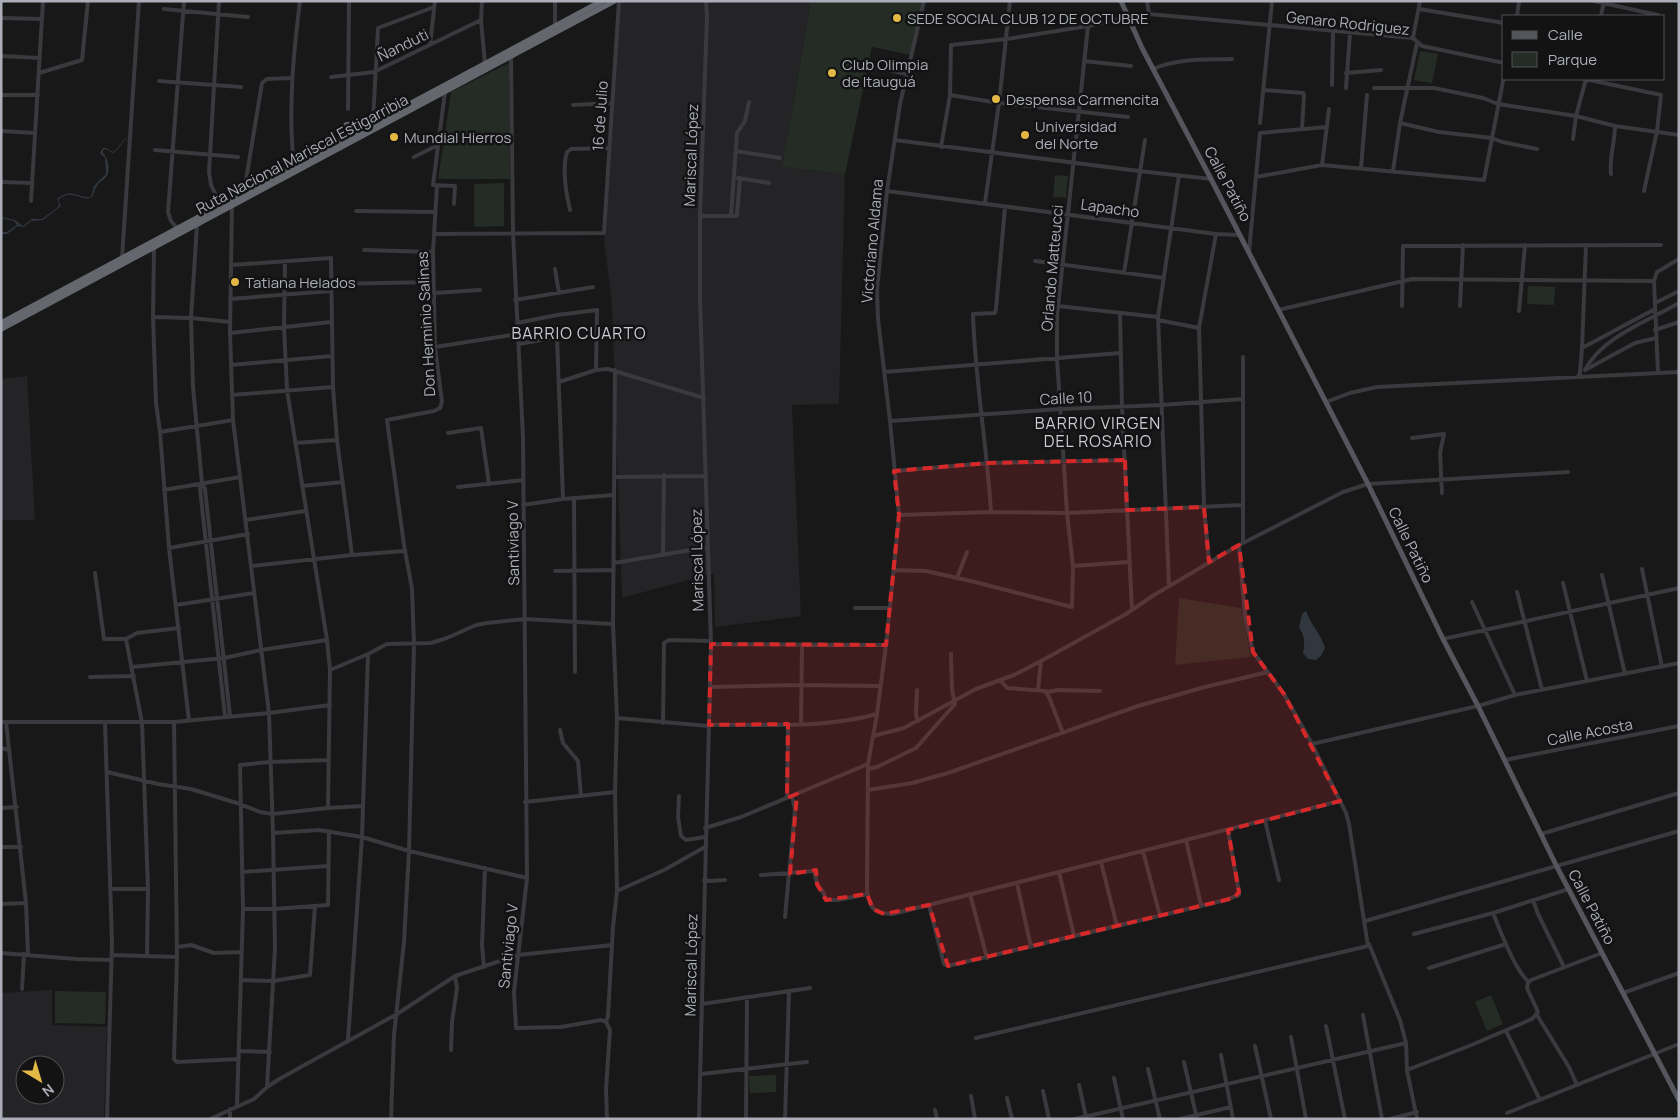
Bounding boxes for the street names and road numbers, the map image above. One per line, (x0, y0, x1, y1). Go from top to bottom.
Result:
street label: Genaro Rodriguez (1285, 6, 1411, 40)
street label: Ñanduti (374, 24, 432, 66)
street label: 16 de Julio (587, 80, 613, 152)
street label: Ruta Nacional Mariscal Estigarribia (192, 89, 412, 219)
street label: Mariscal López (679, 103, 703, 207)
street label: Calle Patiño (1199, 143, 1257, 225)
street label: Victoriano Aldama (856, 178, 888, 304)
street label: Lapacho (1079, 193, 1141, 223)
street label: Orlando Matteucci (1036, 204, 1068, 332)
street label: Don Herminio Salinas (412, 251, 440, 397)
street label: Calle 10 (1039, 386, 1093, 410)
street label: Santiviago V (502, 500, 524, 586)
street label: Calle Patiño (1384, 503, 1439, 587)
street label: Mariscal López (686, 508, 708, 612)
street label: Calle Acosta (1546, 713, 1634, 751)
street label: Calle Patiño (1563, 866, 1621, 948)
street label: Santiviago V (493, 903, 523, 989)
street label: Mariscal López (680, 913, 702, 1017)

